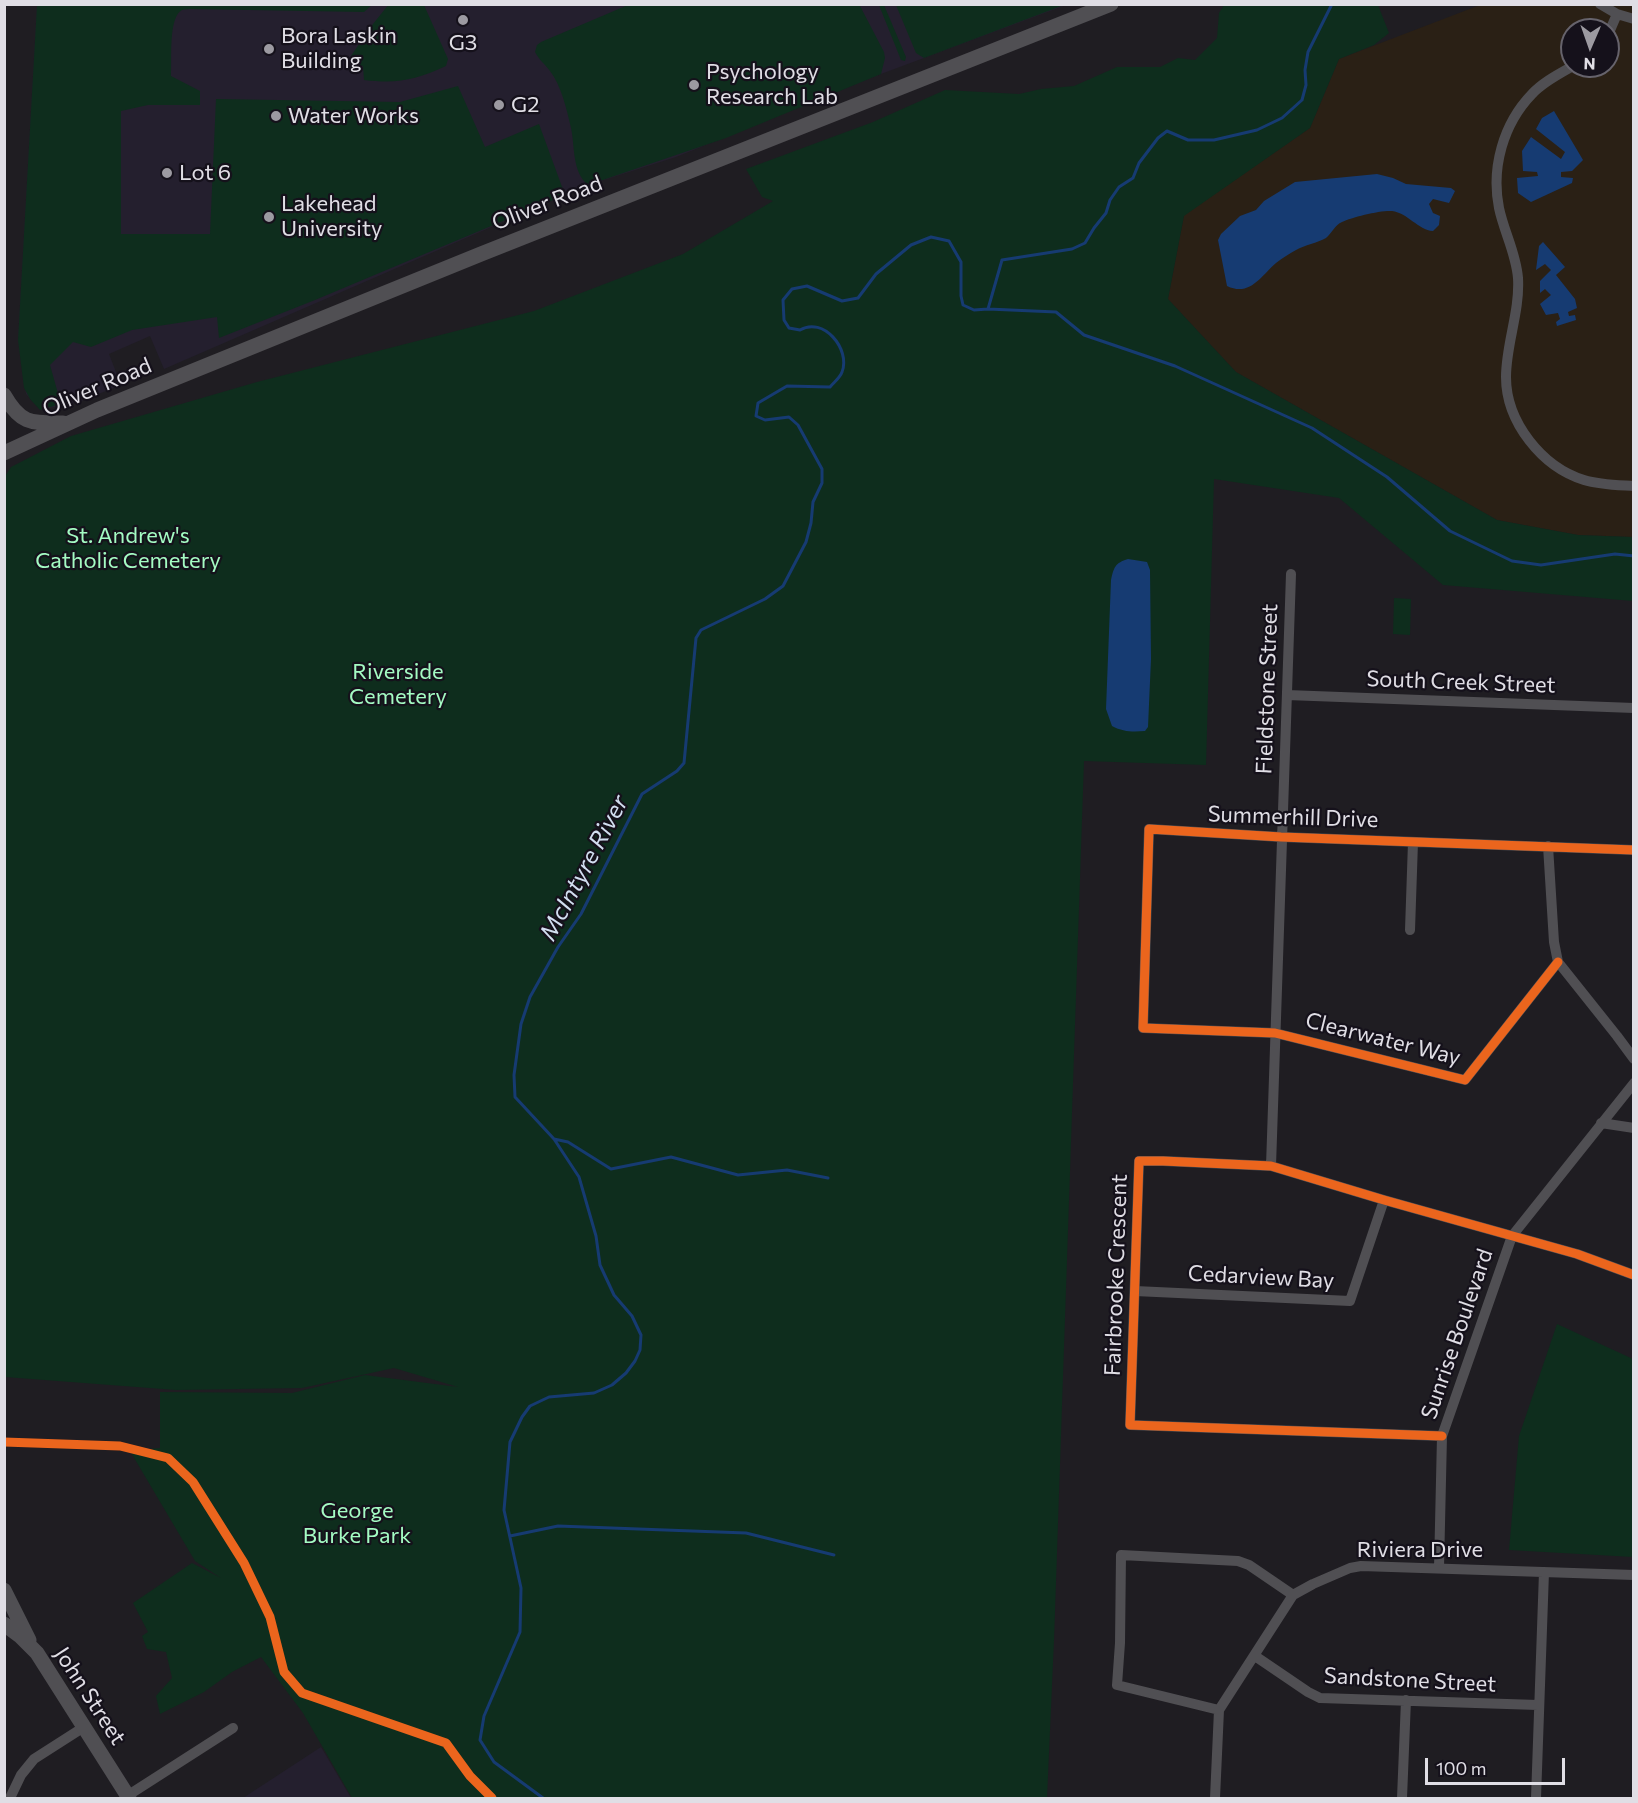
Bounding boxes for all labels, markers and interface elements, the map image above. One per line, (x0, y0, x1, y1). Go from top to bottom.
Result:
marker: G3 (456, 13, 470, 27)
north arrow (1560, 18, 1620, 78)
place label: Bora Laskin Building (281, 23, 397, 74)
place label: G3 (449, 30, 477, 56)
marker: Bora Laskin Building (262, 42, 276, 56)
text: N (1583, 55, 1596, 74)
place label: Psychology Research Lab (706, 59, 838, 110)
marker: Psychology Research Lab (687, 78, 701, 92)
place label: G2 (511, 92, 539, 118)
marker: G2 (492, 98, 506, 112)
place label: Water Works (288, 103, 419, 129)
marker: Water Works (269, 109, 283, 123)
place label: Lot 6 (179, 160, 231, 186)
marker: Lot 6 (160, 166, 174, 180)
street label: Oliver Road (488, 170, 606, 236)
place label: Lakehead University (281, 191, 382, 242)
marker: Lakehead University (262, 210, 276, 224)
street label: Oliver Road (38, 352, 156, 422)
park label: St. Andrew's Catholic Cemetery (35, 523, 221, 574)
street label: Fieldstone Street (1251, 603, 1283, 775)
park label: Riverside Cemetery (349, 659, 447, 710)
street label: South Creek Street (1366, 666, 1556, 698)
water label: McIntyre River (534, 790, 634, 946)
street label: Summerhill Drive (1207, 801, 1379, 833)
street label: Clearwater Way (1303, 1007, 1463, 1071)
street label: Fairbrooke Crescent (1099, 1173, 1133, 1377)
street label: Sunrise Boulevard (1415, 1245, 1499, 1423)
street label: Cedarview Bay (1187, 1260, 1335, 1294)
park label: George Burke Park (303, 1498, 411, 1550)
street label: Riviera Drive (1357, 1537, 1483, 1563)
street label: John Street (49, 1642, 131, 1750)
street label: Sandstone Street (1323, 1662, 1497, 1698)
scale bar (1428, 1746, 1568, 1784)
text: 100 m (1436, 1757, 1486, 1779)

